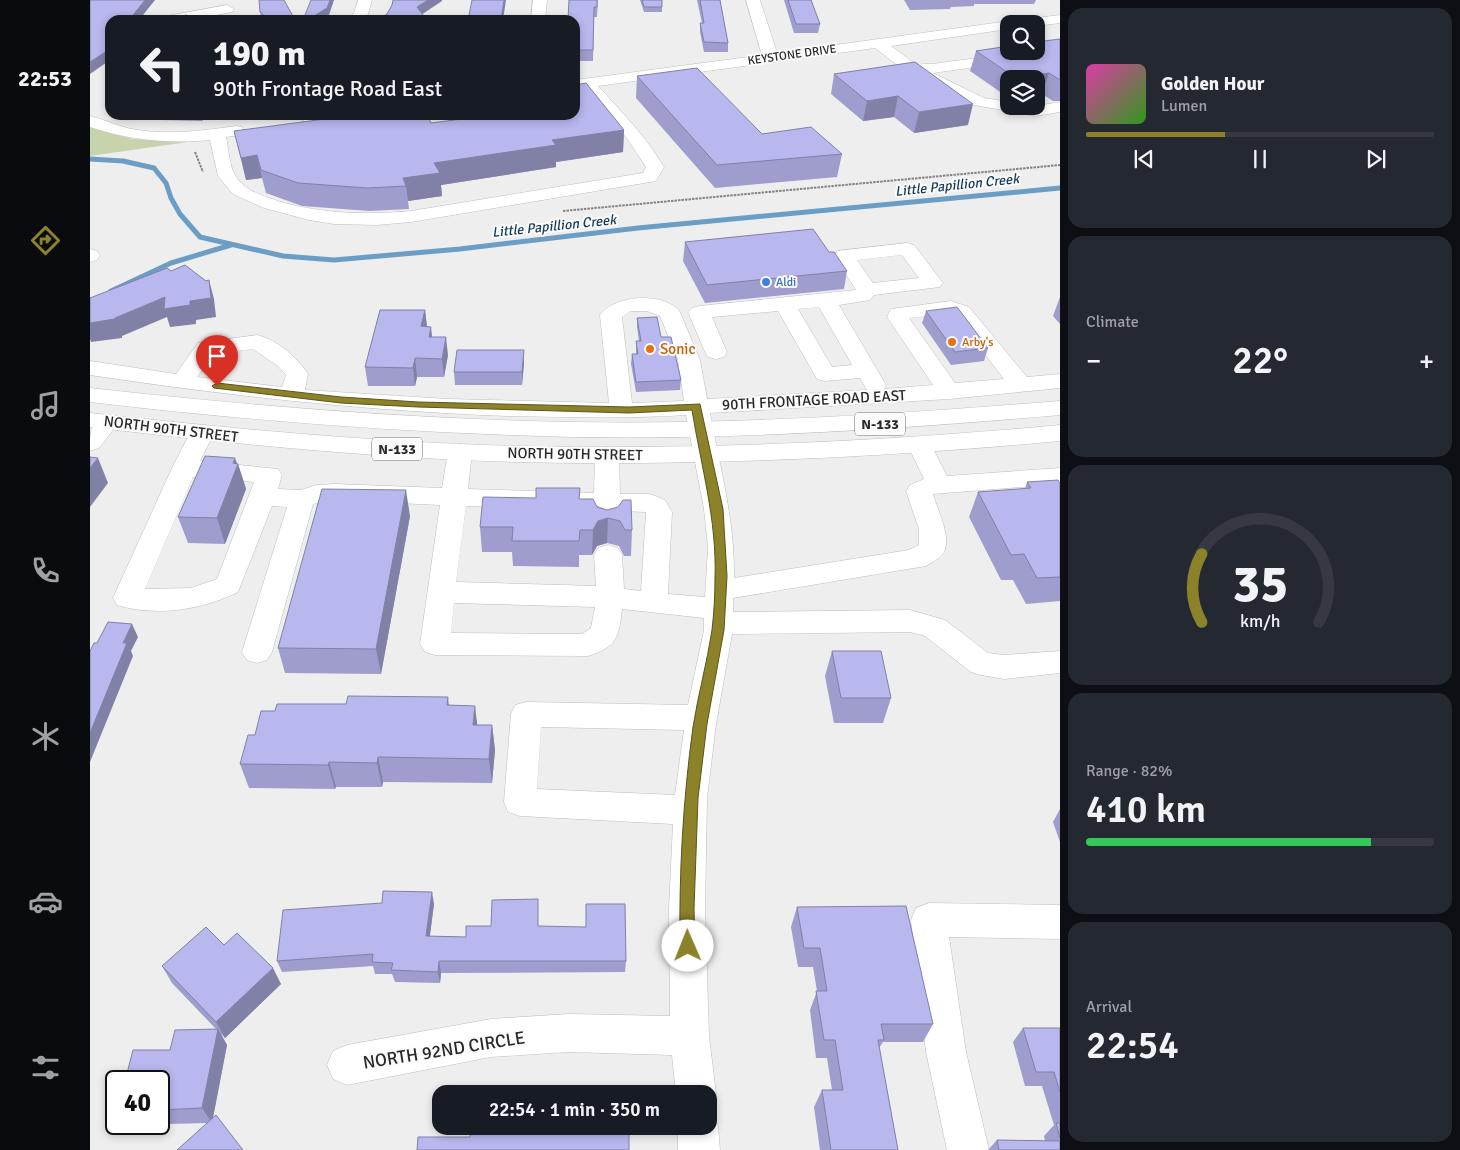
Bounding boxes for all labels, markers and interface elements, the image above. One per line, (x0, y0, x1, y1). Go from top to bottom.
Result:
map controls (1000, 15, 1045, 115)
button: search (1000, 15, 1045, 60)
text: 190 m (213, 32, 306, 75)
icon: left (130, 35, 195, 100)
street label: KEYSTONE DRIVE (747, 41, 837, 69)
text: 22:53 (18, 65, 72, 92)
button: layers (1000, 70, 1045, 115)
text: Golden Hour (1161, 72, 1264, 96)
text: 90th Frontage Road East (213, 75, 442, 102)
text: Lumen (1161, 96, 1207, 116)
icon: previous (1130, 145, 1158, 173)
icon: pause (1246, 145, 1274, 173)
icon: next (1362, 145, 1390, 173)
water label: Little Papillion Creek (894, 170, 1022, 200)
water label: Little Papillion Creek (491, 211, 619, 241)
icon: directions (28, 223, 63, 258)
place label: Aldi (776, 275, 796, 290)
marker: Aldi (760, 276, 772, 288)
text: Climate (1086, 312, 1139, 332)
pin (196, 335, 238, 386)
place label: Arby's (962, 335, 993, 350)
marker: Arby's (946, 336, 958, 348)
text: 22° (1232, 337, 1288, 384)
place label: Sonic (660, 340, 695, 358)
icon: arrive (203, 342, 231, 370)
marker: Sonic (644, 343, 656, 355)
text: − (1086, 344, 1101, 378)
text: + (1419, 344, 1434, 378)
street label: 90TH FRONTAGE ROAD EAST (722, 386, 907, 414)
icon: music (28, 388, 63, 423)
street label: NORTH 90TH STREET (103, 412, 240, 446)
road number: N-133 (855, 412, 905, 436)
road number: N-133 (372, 438, 422, 460)
street label: NORTH 90TH STREET (507, 444, 643, 464)
text: 35 (1232, 552, 1288, 616)
icon: phone (28, 553, 63, 588)
text: km/h (1240, 610, 1280, 632)
icon: climate (28, 719, 63, 754)
text: Range · 82% (1086, 761, 1172, 781)
text: 410 km (1086, 786, 1206, 833)
icon: car (28, 884, 63, 919)
position arrow (661, 919, 713, 971)
text: Arrival (1086, 997, 1132, 1017)
text: 22:54 (1086, 1022, 1179, 1069)
street label: NORTH 92ND CIRCLE (361, 1026, 527, 1074)
icon: filters (28, 1050, 63, 1085)
speed limit sign: 40 (105, 1070, 170, 1135)
text: 22:54 · 1 min · 350 m (489, 1098, 660, 1122)

